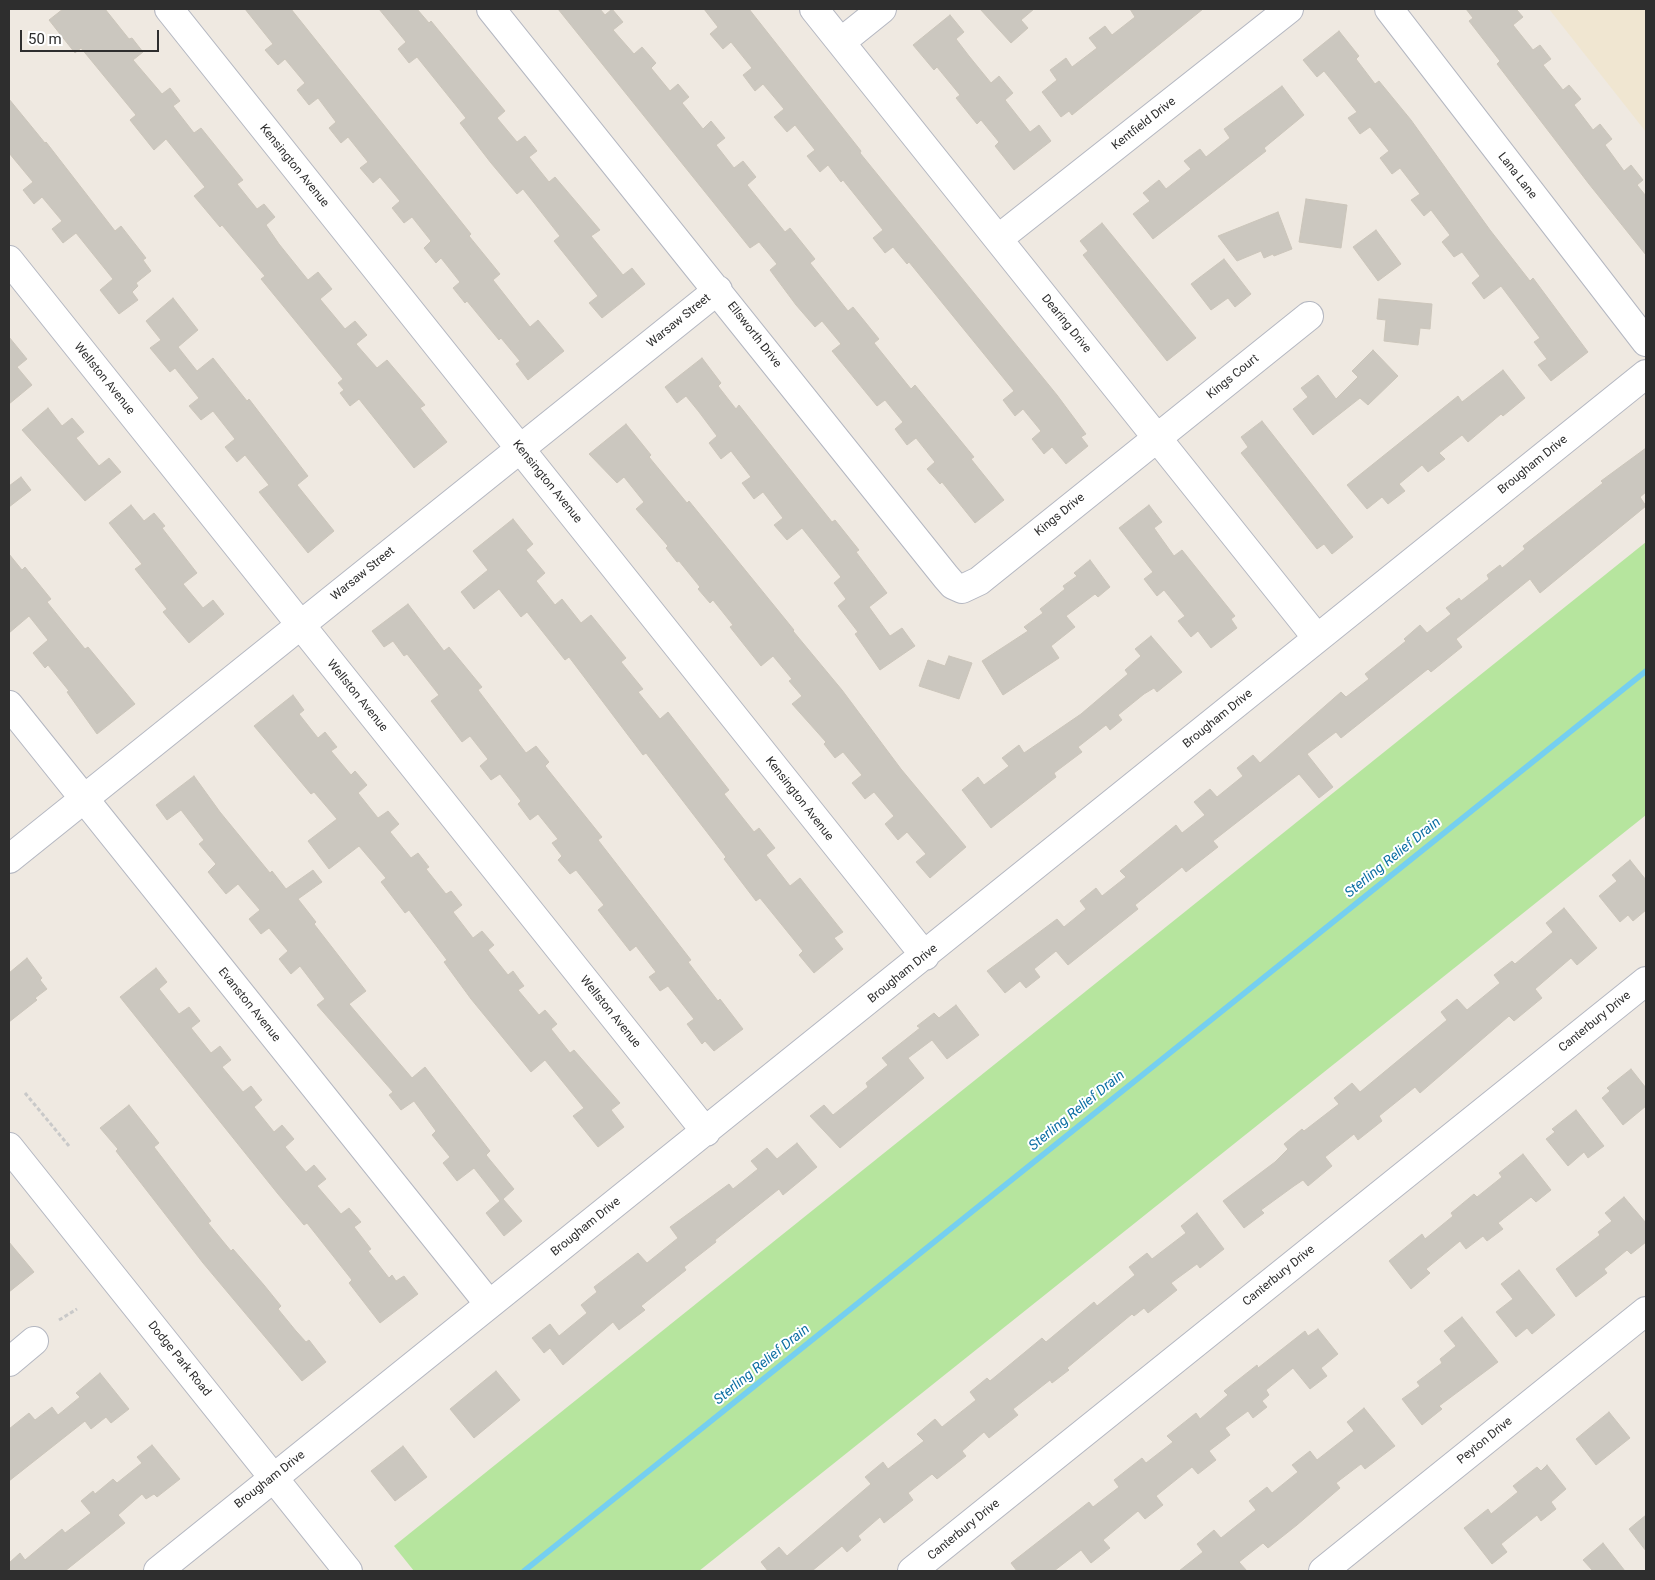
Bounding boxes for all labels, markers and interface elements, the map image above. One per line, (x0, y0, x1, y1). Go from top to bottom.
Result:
scale bar (22, 20, 161, 52)
text: 50 m (28, 30, 62, 48)
street label: Kentfield Drive (1109, 95, 1179, 153)
street label: Kensington Avenue (256, 122, 332, 210)
street label: Lana Lane (1494, 150, 1540, 202)
street label: Warsaw Street (644, 291, 714, 351)
street label: Dearing Drive (1038, 292, 1094, 356)
street label: Ellsworth Drive (724, 299, 784, 371)
street label: Wellston Avenue (71, 340, 137, 418)
street label: Kings Court (1204, 352, 1262, 402)
street label: Brougham Drive (1495, 433, 1571, 497)
street label: Kensington Avenue (509, 438, 585, 526)
street label: Kings Drive (1032, 491, 1088, 539)
street label: Warsaw Street (328, 544, 398, 604)
street label: Wellston Avenue (324, 657, 390, 735)
street label: Brougham Drive (1180, 687, 1256, 751)
street label: Kensington Avenue (762, 754, 836, 844)
water label: Sterling Relief Drain (1342, 814, 1444, 902)
street label: Brougham Drive (865, 942, 941, 1006)
street label: Evanston Avenue (215, 965, 283, 1045)
street label: Wellston Avenue (577, 973, 643, 1051)
street label: Canterbury Drive (1556, 989, 1634, 1055)
water label: Sterling Relief Drain (1026, 1067, 1128, 1155)
street label: Brougham Drive (548, 1195, 624, 1259)
street label: Canterbury Drive (1240, 1243, 1318, 1309)
street label: Dodge Park Road (144, 1319, 214, 1399)
water label: Sterling Relief Drain (711, 1321, 813, 1409)
street label: Peyton Drive (1455, 1414, 1515, 1468)
street label: Brougham Drive (232, 1448, 308, 1512)
street label: Canterbury Drive (925, 1497, 1003, 1563)

